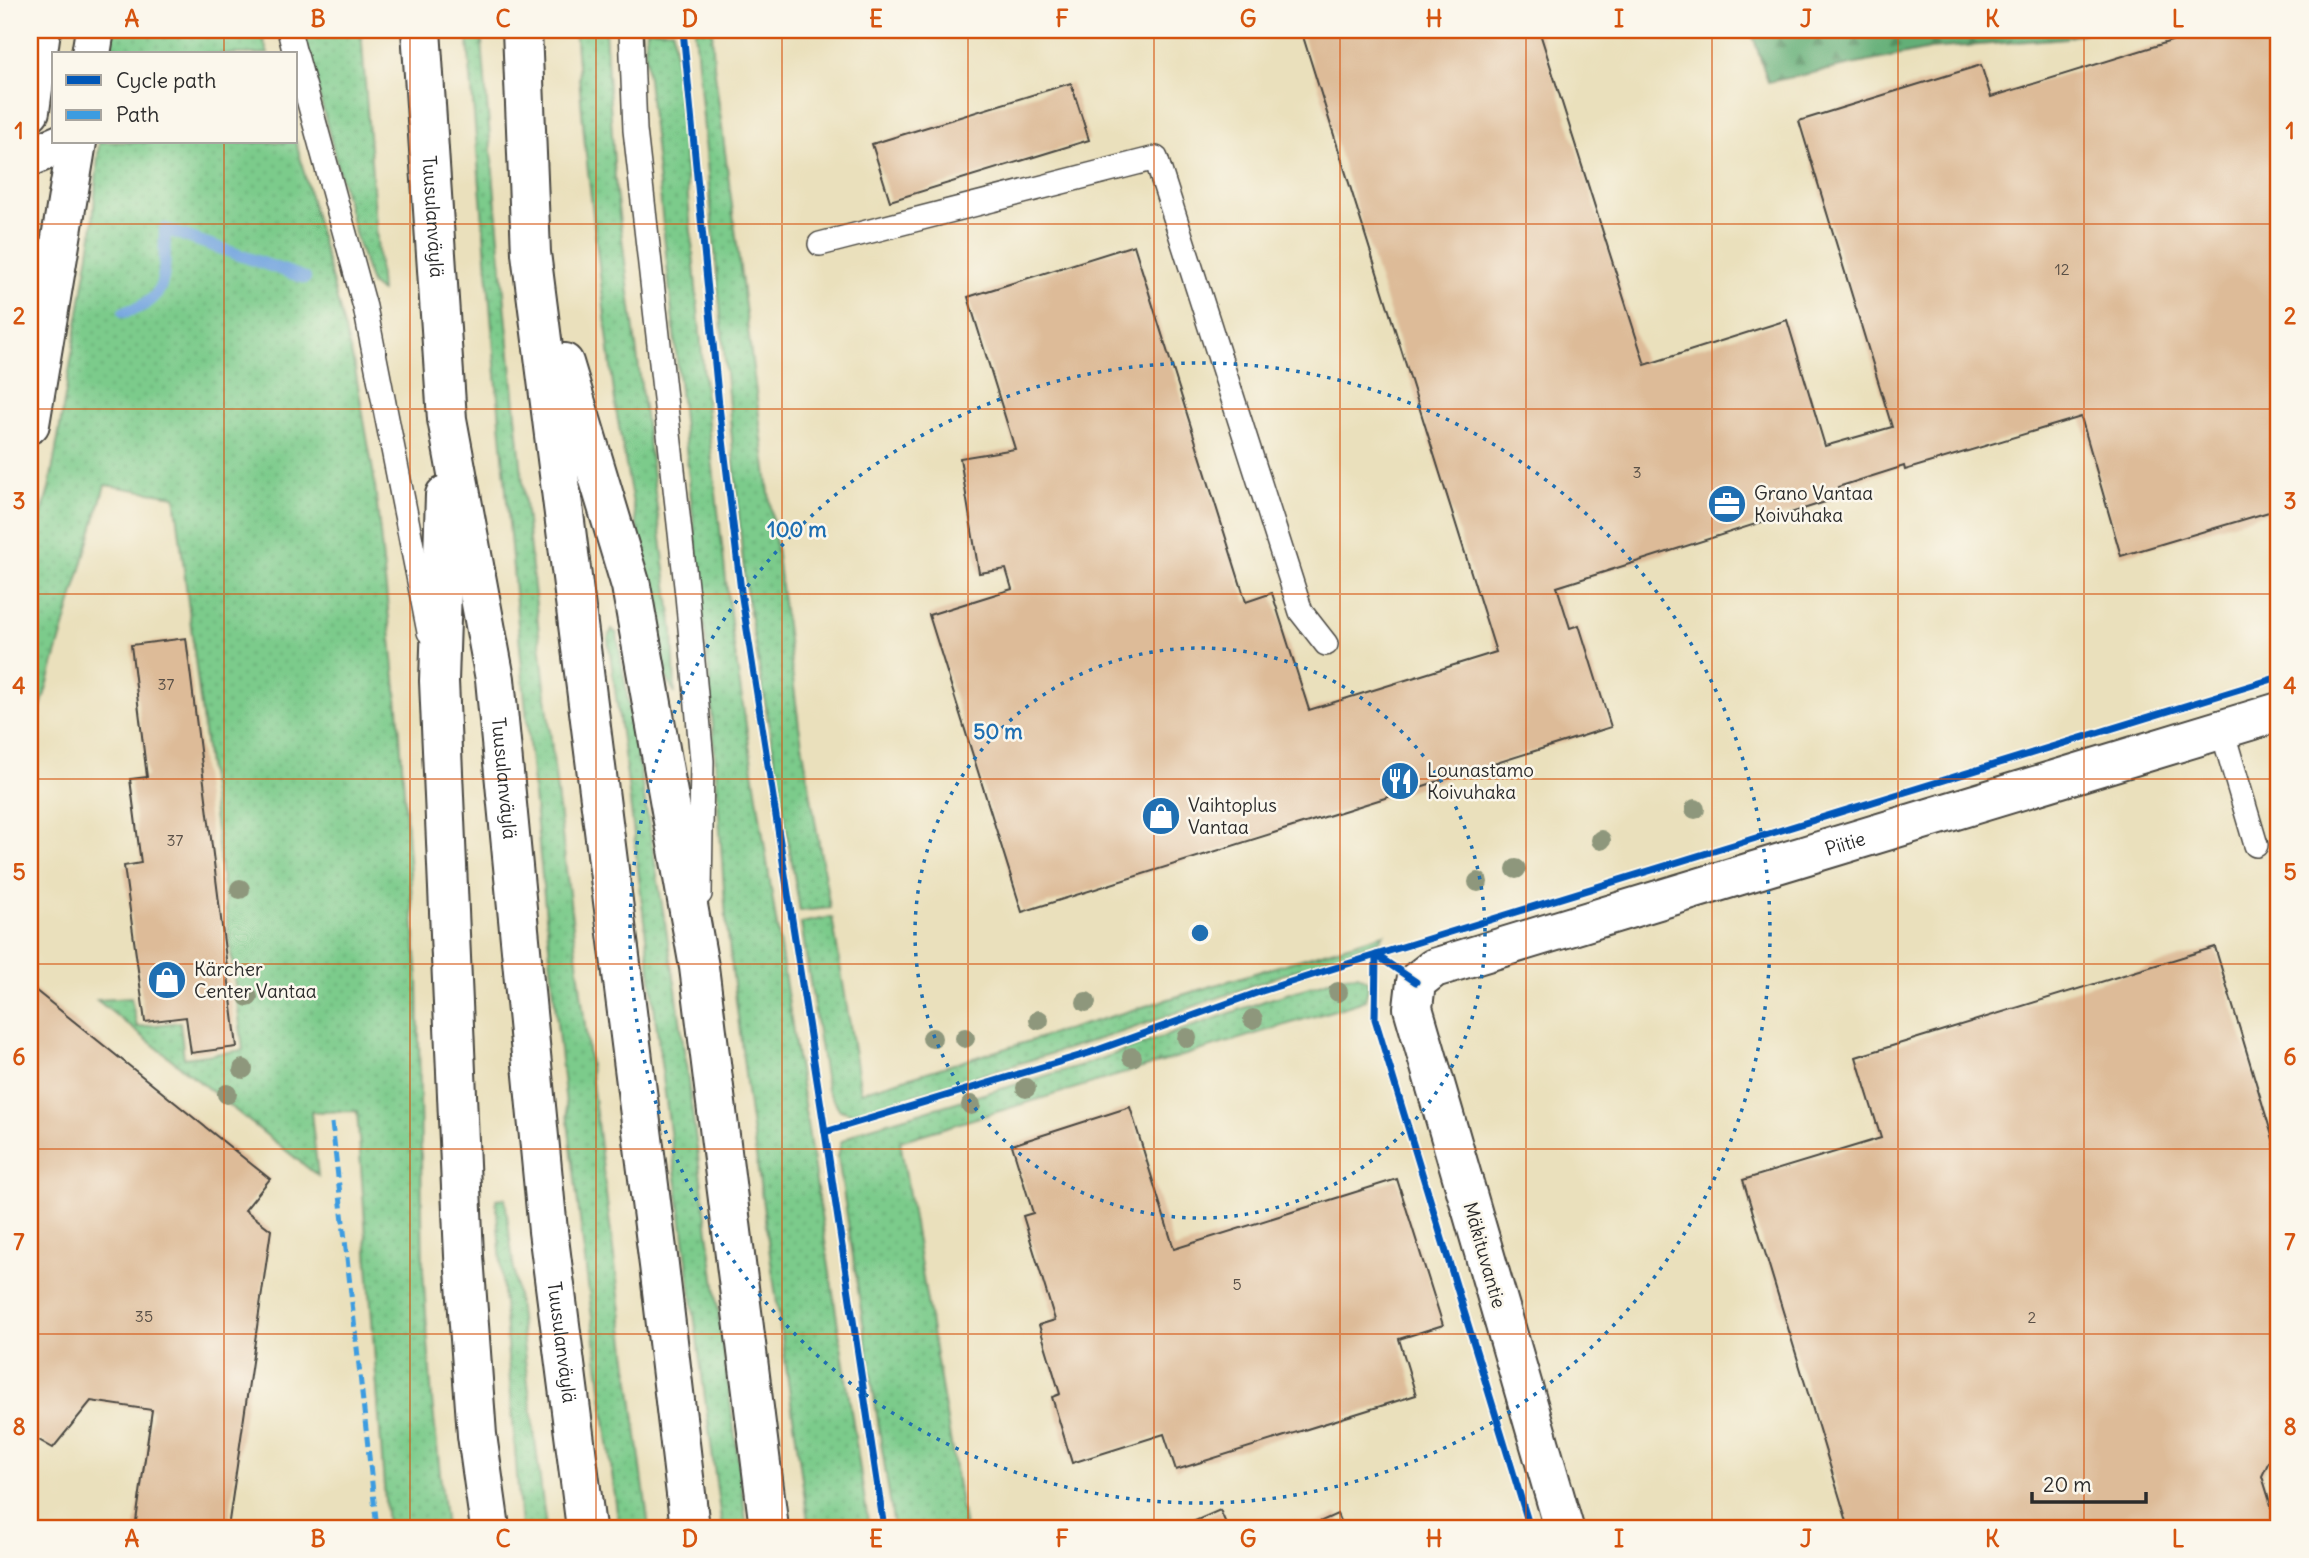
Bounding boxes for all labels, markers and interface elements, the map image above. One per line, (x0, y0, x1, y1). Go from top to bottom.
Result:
text: A (125, 4, 140, 33)
text: B (310, 4, 326, 33)
text: C (495, 4, 511, 33)
text: D (682, 4, 698, 33)
text: E (869, 4, 883, 33)
text: F (1055, 4, 1069, 33)
text: G (1240, 4, 1256, 33)
text: H (1426, 4, 1442, 33)
text: I (1614, 4, 1624, 33)
text: J (1800, 4, 1812, 33)
text: K (1985, 4, 2000, 33)
text: L (2172, 4, 2185, 33)
legend (52, 52, 298, 144)
text: Cycle path (116, 67, 216, 94)
text: Path (116, 101, 159, 128)
text: 1 (14, 116, 24, 145)
text: 1 (2285, 116, 2295, 145)
street label: Tuusulanväylä (417, 155, 450, 279)
house number: 12 (2054, 259, 2070, 279)
text: 2 (13, 301, 26, 330)
text: 2 (2284, 301, 2297, 330)
house number: 3 (1632, 462, 1642, 482)
place label: Grano Vantaa Koivuhaka (1754, 481, 1873, 527)
office icon: Grano Vantaa Koivuhaka (1706, 483, 1748, 525)
text: 3 (12, 486, 26, 515)
text: 3 (2283, 486, 2297, 515)
text: 100 m (767, 516, 827, 543)
text: 4 (12, 671, 26, 700)
text: 4 (2283, 671, 2297, 700)
house number: 37 (158, 674, 175, 694)
street label: Tuusulanväylä (487, 716, 522, 840)
text: 50 m (973, 718, 1023, 745)
place label: Lounastamo Koivuhaka (1427, 758, 1534, 804)
restaurant icon: Lounastamo Koivuhaka (1379, 760, 1421, 802)
place label: Vaihtoplus Vantaa (1188, 793, 1277, 839)
shop icon: Vaihtoplus Vantaa (1140, 795, 1182, 837)
street label: Piitie (1822, 826, 1868, 861)
house number: 37 (167, 830, 184, 850)
text: 5 (12, 857, 26, 886)
text: 5 (2283, 857, 2297, 886)
centre of rings (1188, 921, 1212, 945)
place label: Kärcher Center Vantaa (194, 957, 317, 1003)
shop icon: Kärcher Center Vantaa (146, 959, 188, 1001)
text: 6 (12, 1042, 26, 1071)
text: 6 (2283, 1042, 2297, 1071)
street label: Mäkituvantie (1458, 1199, 1512, 1311)
text: 7 (13, 1227, 25, 1256)
text: 7 (2284, 1227, 2296, 1256)
house number: 5 (1232, 1274, 1242, 1294)
street label: Tuusulanväylä (543, 1280, 582, 1405)
house number: 35 (135, 1306, 153, 1326)
house number: 2 (2028, 1307, 2037, 1327)
text: 8 (12, 1412, 26, 1441)
text: 8 (2283, 1412, 2297, 1441)
scale bar (2032, 1460, 2146, 1504)
text: 20 m (2043, 1471, 2092, 1498)
text: A (125, 1524, 140, 1553)
text: B (310, 1524, 326, 1553)
text: C (495, 1524, 511, 1553)
text: D (682, 1524, 698, 1553)
text: E (869, 1524, 883, 1553)
text: F (1055, 1524, 1069, 1553)
text: G (1240, 1524, 1256, 1553)
text: H (1426, 1524, 1442, 1553)
text: I (1614, 1524, 1624, 1553)
text: J (1800, 1524, 1812, 1553)
text: K (1985, 1524, 2000, 1553)
text: L (2172, 1524, 2185, 1553)

